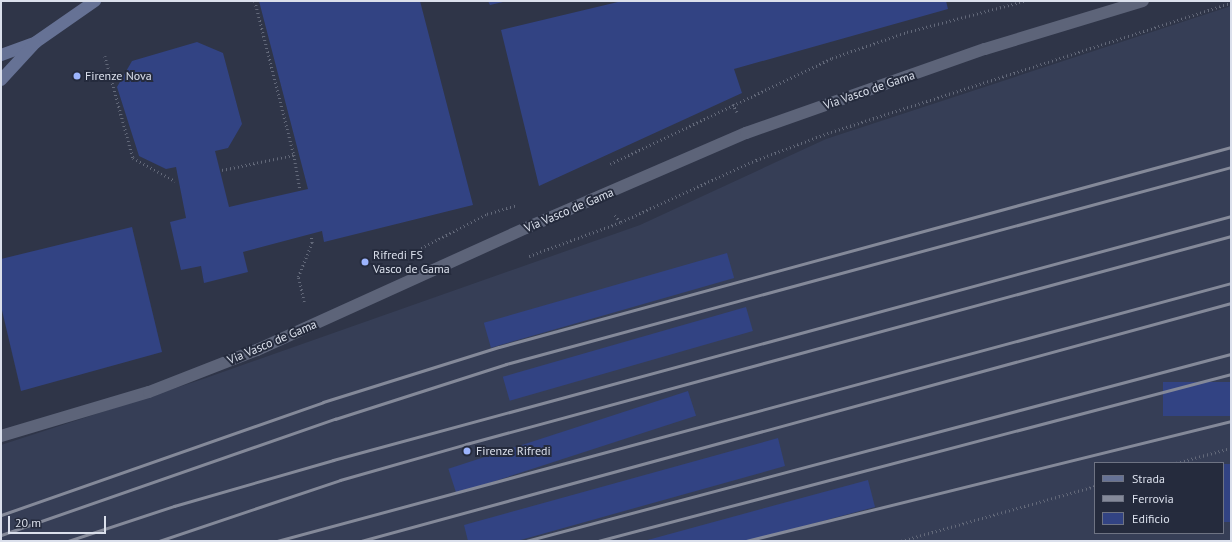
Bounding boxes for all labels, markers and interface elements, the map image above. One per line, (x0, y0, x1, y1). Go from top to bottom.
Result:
street label: Via Vasco de Gama (821, 68, 917, 112)
place label: Firenze Nova (85, 69, 152, 83)
marker: Firenze Nova (72, 71, 82, 81)
street label: Via Vasco de Gama (522, 185, 616, 235)
place label: Rifredi FS Vasco de Gama (373, 248, 450, 276)
marker: Rifredi FS Vasco de Gama (360, 257, 370, 267)
street label: Via Vasco de Gama (225, 317, 319, 367)
place label: Firenze Rifredi (476, 444, 551, 458)
marker: Firenze Rifredi (461, 445, 473, 457)
legend (1094, 462, 1224, 534)
text: Strada (1132, 471, 1165, 486)
text: Ferrovia (1132, 491, 1174, 506)
scale bar (10, 508, 108, 534)
text: Edificio (1132, 511, 1170, 526)
text: 20 m (15, 515, 41, 530)

